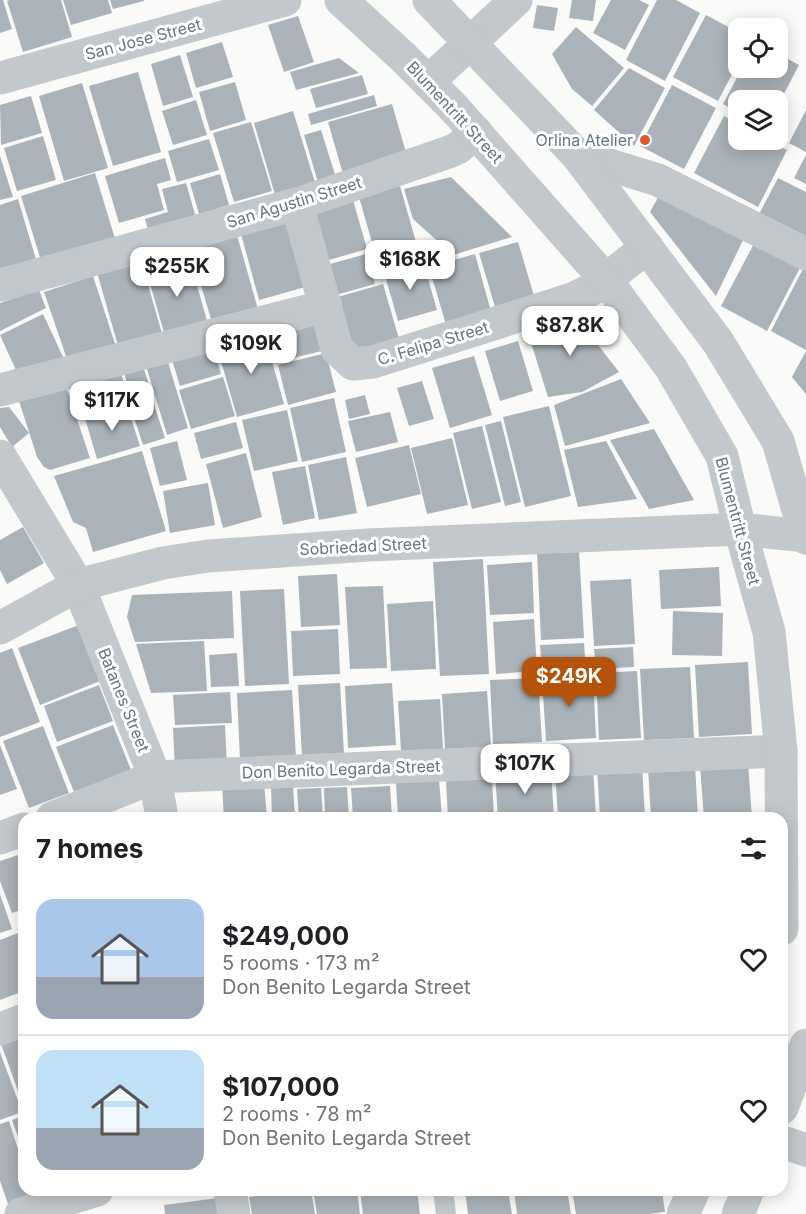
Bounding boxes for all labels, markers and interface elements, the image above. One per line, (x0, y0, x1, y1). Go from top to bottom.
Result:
street label: San Jose Street (83, 14, 203, 64)
map controls (728, 18, 788, 150)
button: locate (728, 18, 788, 78)
street label: Blumentritt Street (403, 57, 507, 167)
button: layers (728, 90, 788, 150)
place label: Orlina Atelier (536, 130, 633, 150)
marker: Orlina Atelier (638, 133, 652, 147)
street label: San Agustin Street (224, 172, 364, 232)
pin: $168K (368, 240, 452, 291)
pin: $255K (135, 247, 219, 298)
text: $168K (379, 247, 441, 271)
text: $255K (144, 254, 210, 278)
pin: $87.8K (521, 306, 619, 357)
text: $87.8K (536, 313, 604, 337)
street label: C. Felipa Street (375, 317, 491, 369)
pin: $109K (209, 324, 293, 375)
text: $109K (220, 331, 282, 355)
pin: $117K (70, 381, 154, 432)
text: $117K (84, 388, 140, 412)
street label: Blumentritt Street (711, 455, 765, 587)
street label: Sobriedad Street (299, 533, 427, 559)
street label: Batanes Street (94, 645, 154, 755)
pin: $249K (527, 657, 611, 708)
text: $249K (536, 664, 602, 688)
pin: $107K (483, 744, 567, 795)
text: $107K (495, 751, 555, 775)
street label: Don Benito Legarda Street (241, 756, 441, 782)
icon: filters (737, 832, 770, 865)
text: 7 homes (36, 833, 143, 864)
text: $249,000 (222, 920, 349, 951)
icon: home (84, 923, 156, 995)
icon: heart (737, 943, 770, 976)
text: 5 rooms · 173 m² (222, 951, 380, 975)
text: Don Benito Legarda Street (222, 975, 470, 999)
text: $107,000 (222, 1071, 340, 1102)
icon: home (84, 1074, 156, 1146)
icon: heart (737, 1094, 770, 1127)
text: 2 rooms · 78 m² (222, 1102, 371, 1126)
text: Don Benito Legarda Street (222, 1126, 470, 1150)

